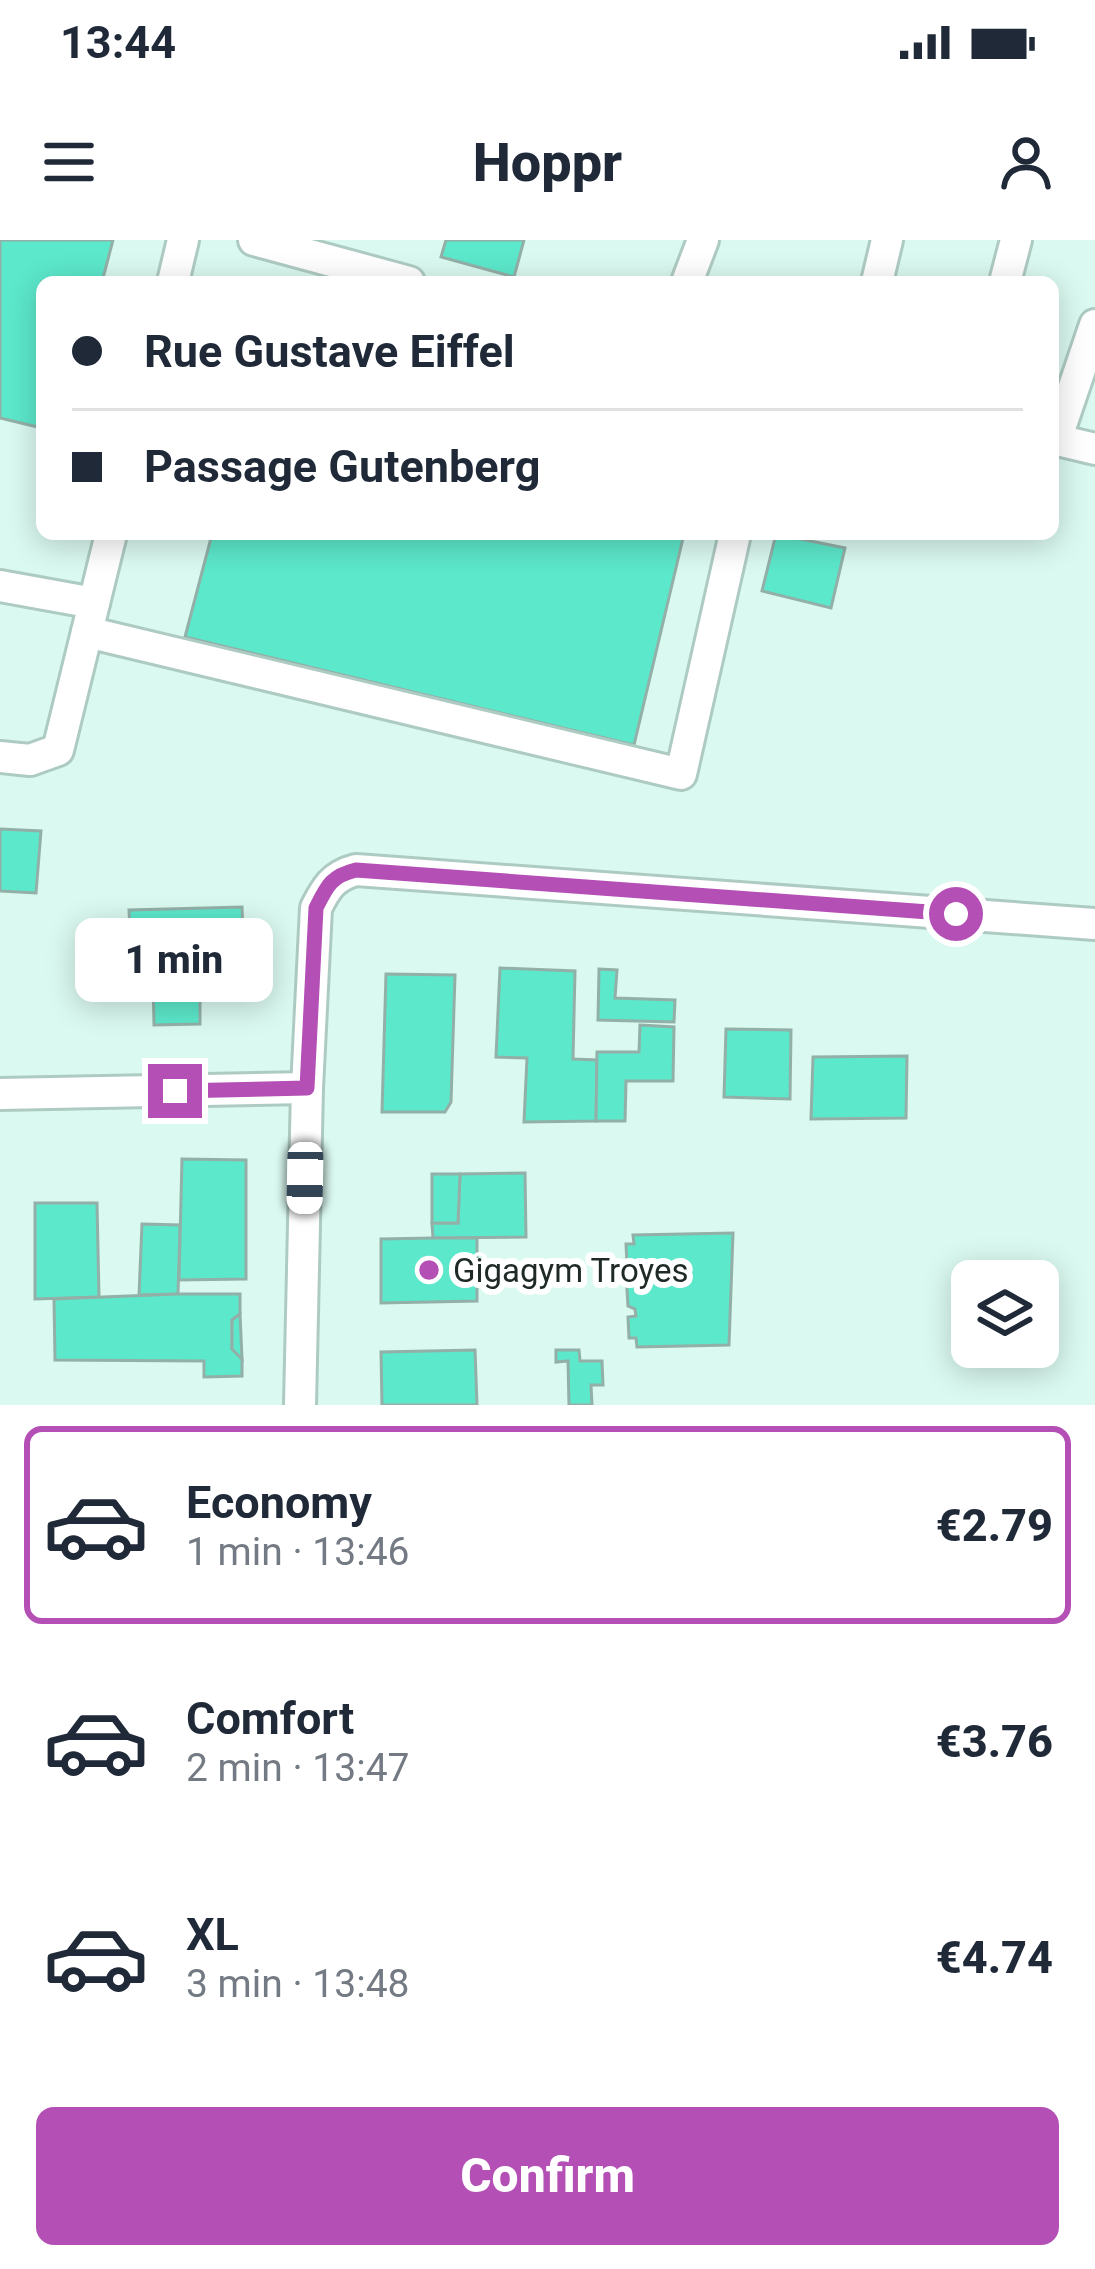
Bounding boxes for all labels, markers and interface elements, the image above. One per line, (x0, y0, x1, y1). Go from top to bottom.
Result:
text: 13:44 (60, 16, 176, 69)
icon: menu (36, 129, 102, 195)
icon: person (993, 129, 1059, 195)
text: Hoppr (473, 131, 622, 194)
text: Rue Gustave Eiffel (144, 325, 515, 378)
text: Passage Gutenberg (144, 440, 540, 493)
route start (929, 887, 983, 941)
callout: 1 min (76, 917, 274, 1001)
text: 1 min (125, 937, 223, 983)
route end (148, 1064, 202, 1118)
car (286, 1142, 324, 1214)
place label: Gigagym Troyes (453, 1251, 688, 1290)
marker: Gigagym Troyes (416, 1257, 442, 1283)
map controls (951, 1260, 1059, 1368)
button: layers (951, 1260, 1059, 1368)
icon: car (42, 1471, 150, 1579)
text: Economy (186, 1476, 372, 1529)
text: €2.79 (936, 1499, 1053, 1552)
text: 1 min · 13:46 (186, 1529, 409, 1575)
icon: car (42, 1687, 150, 1795)
text: Comfort (186, 1692, 354, 1745)
text: €3.76 (936, 1715, 1053, 1768)
text: 2 min · 13:47 (186, 1745, 409, 1791)
icon: car (42, 1903, 150, 2011)
text: XL (186, 1908, 239, 1961)
text: €4.74 (936, 1931, 1053, 1984)
text: 3 min · 13:48 (186, 1961, 409, 2007)
button: Confirm (36, 2107, 1059, 2245)

